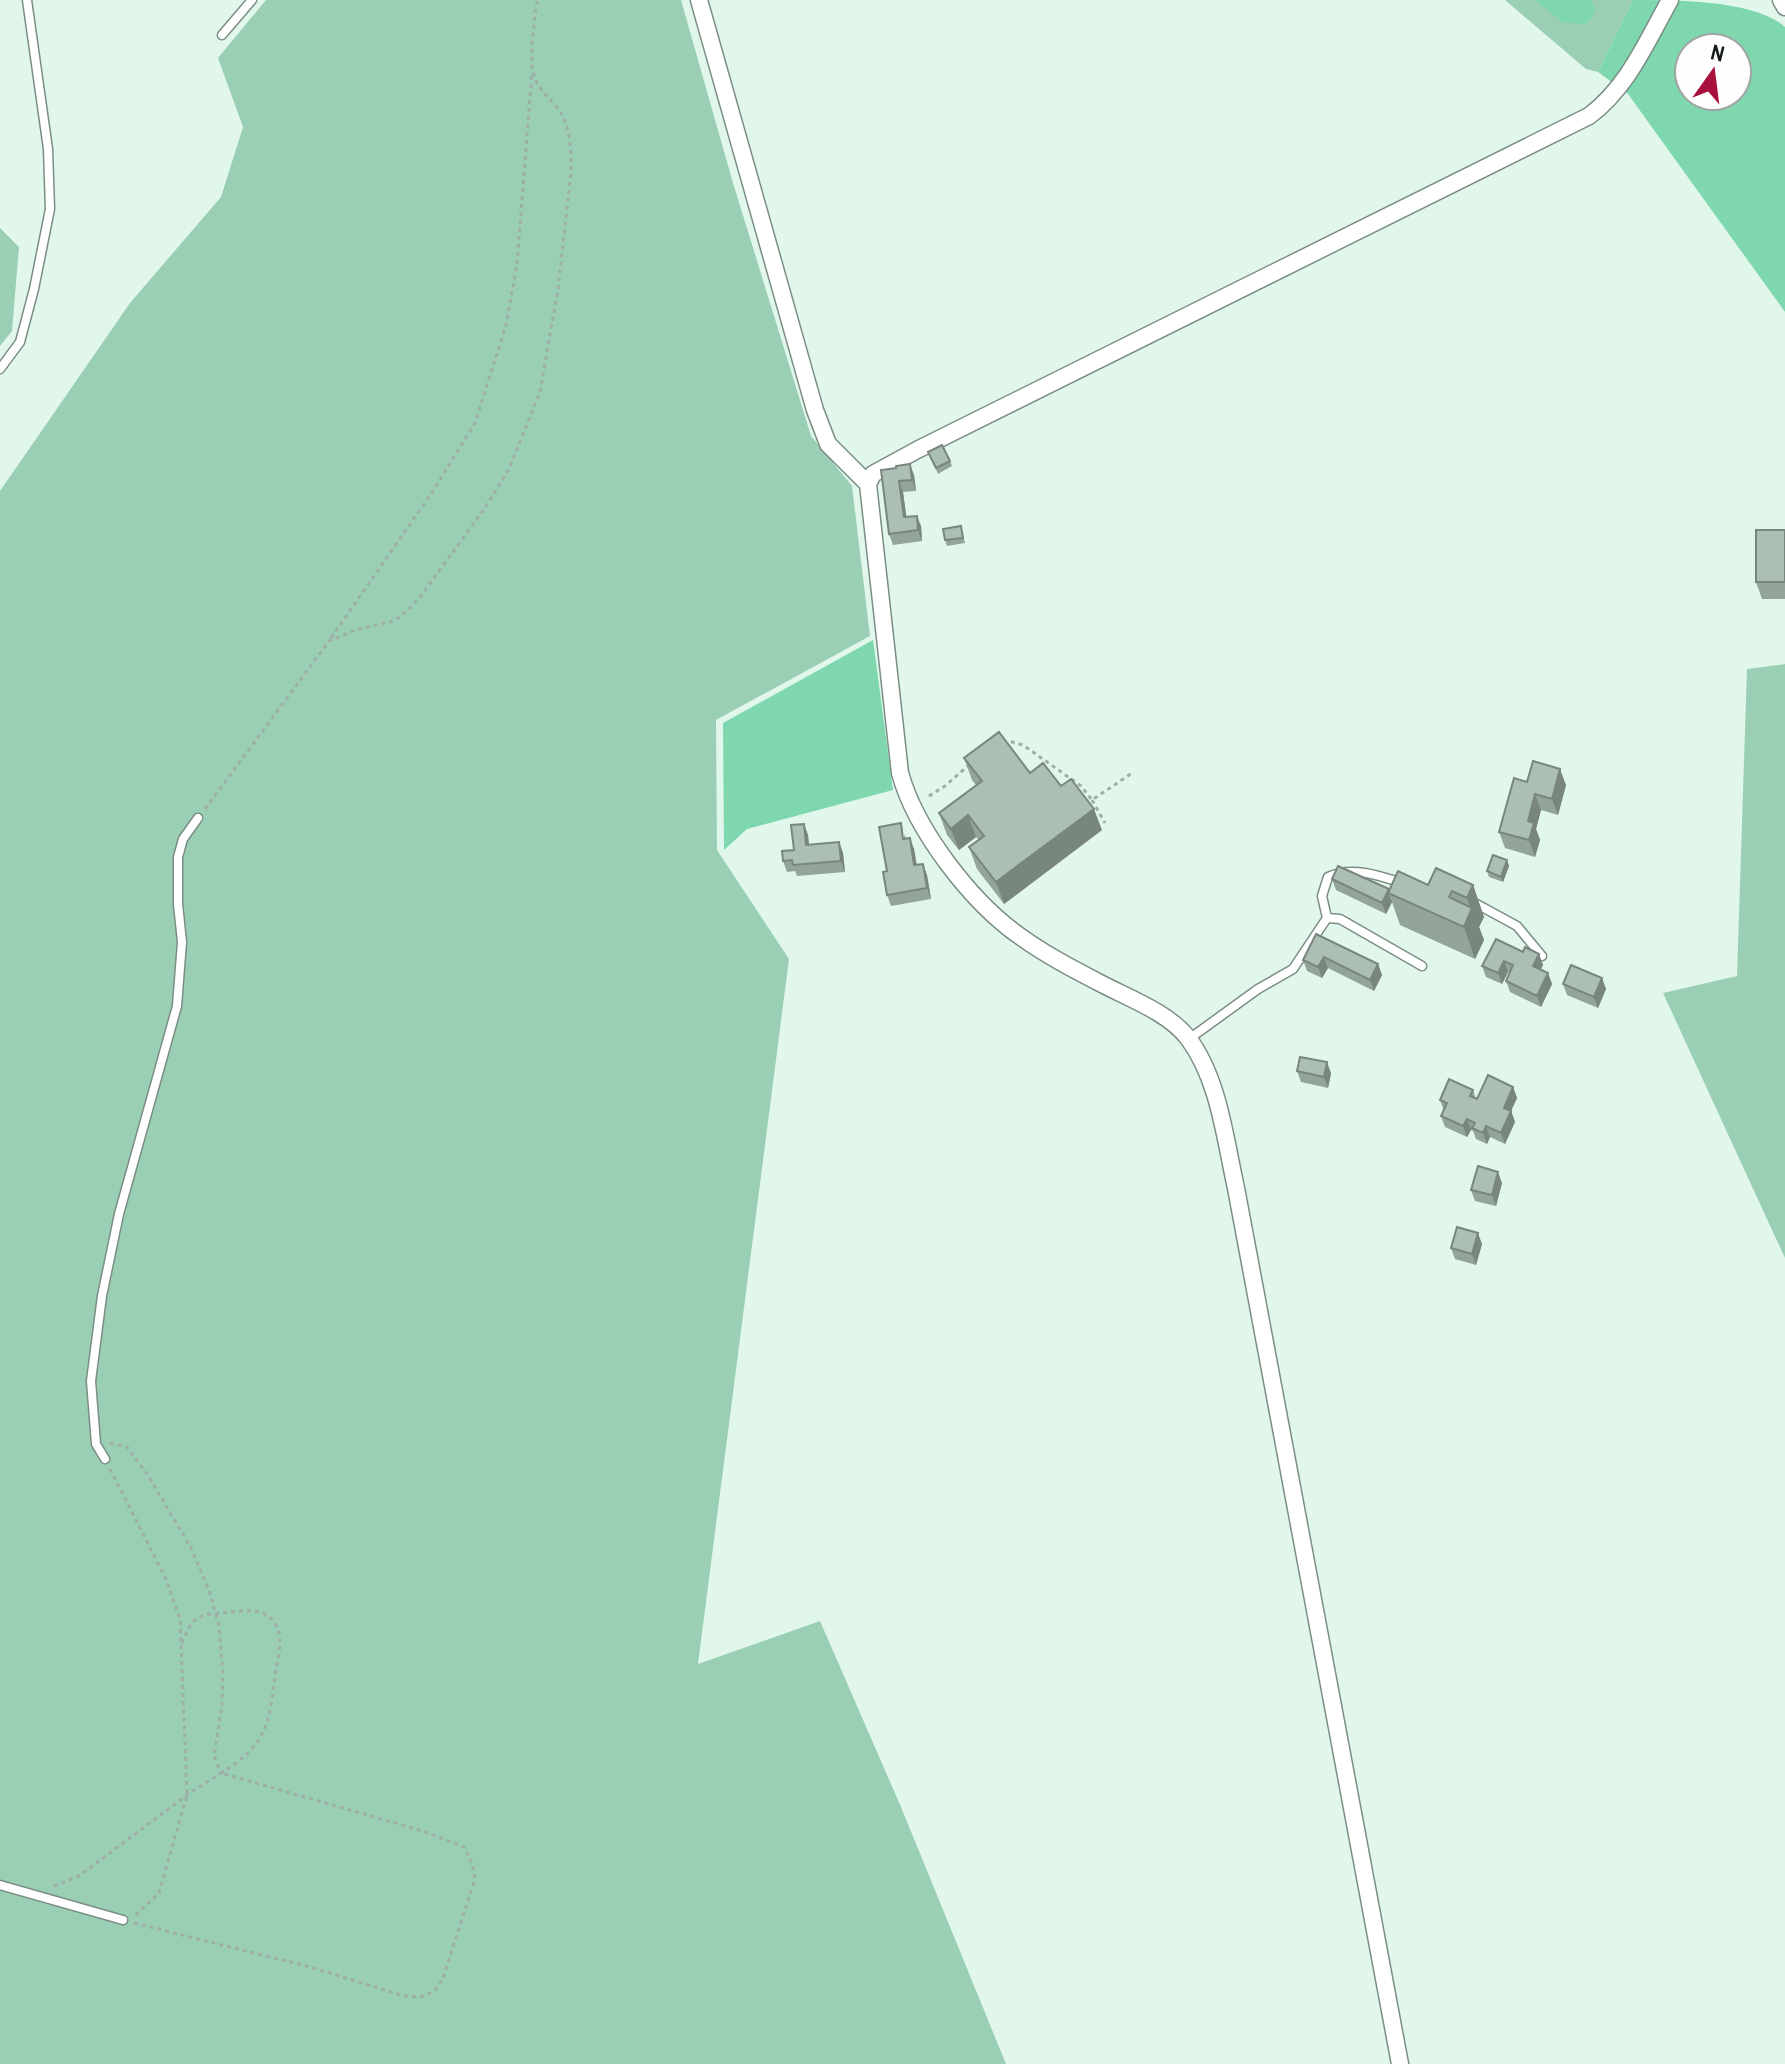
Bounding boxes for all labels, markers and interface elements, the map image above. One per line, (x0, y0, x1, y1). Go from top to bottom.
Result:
north arrow (1673, 32, 1753, 112)
text: N (1708, 36, 1728, 69)

